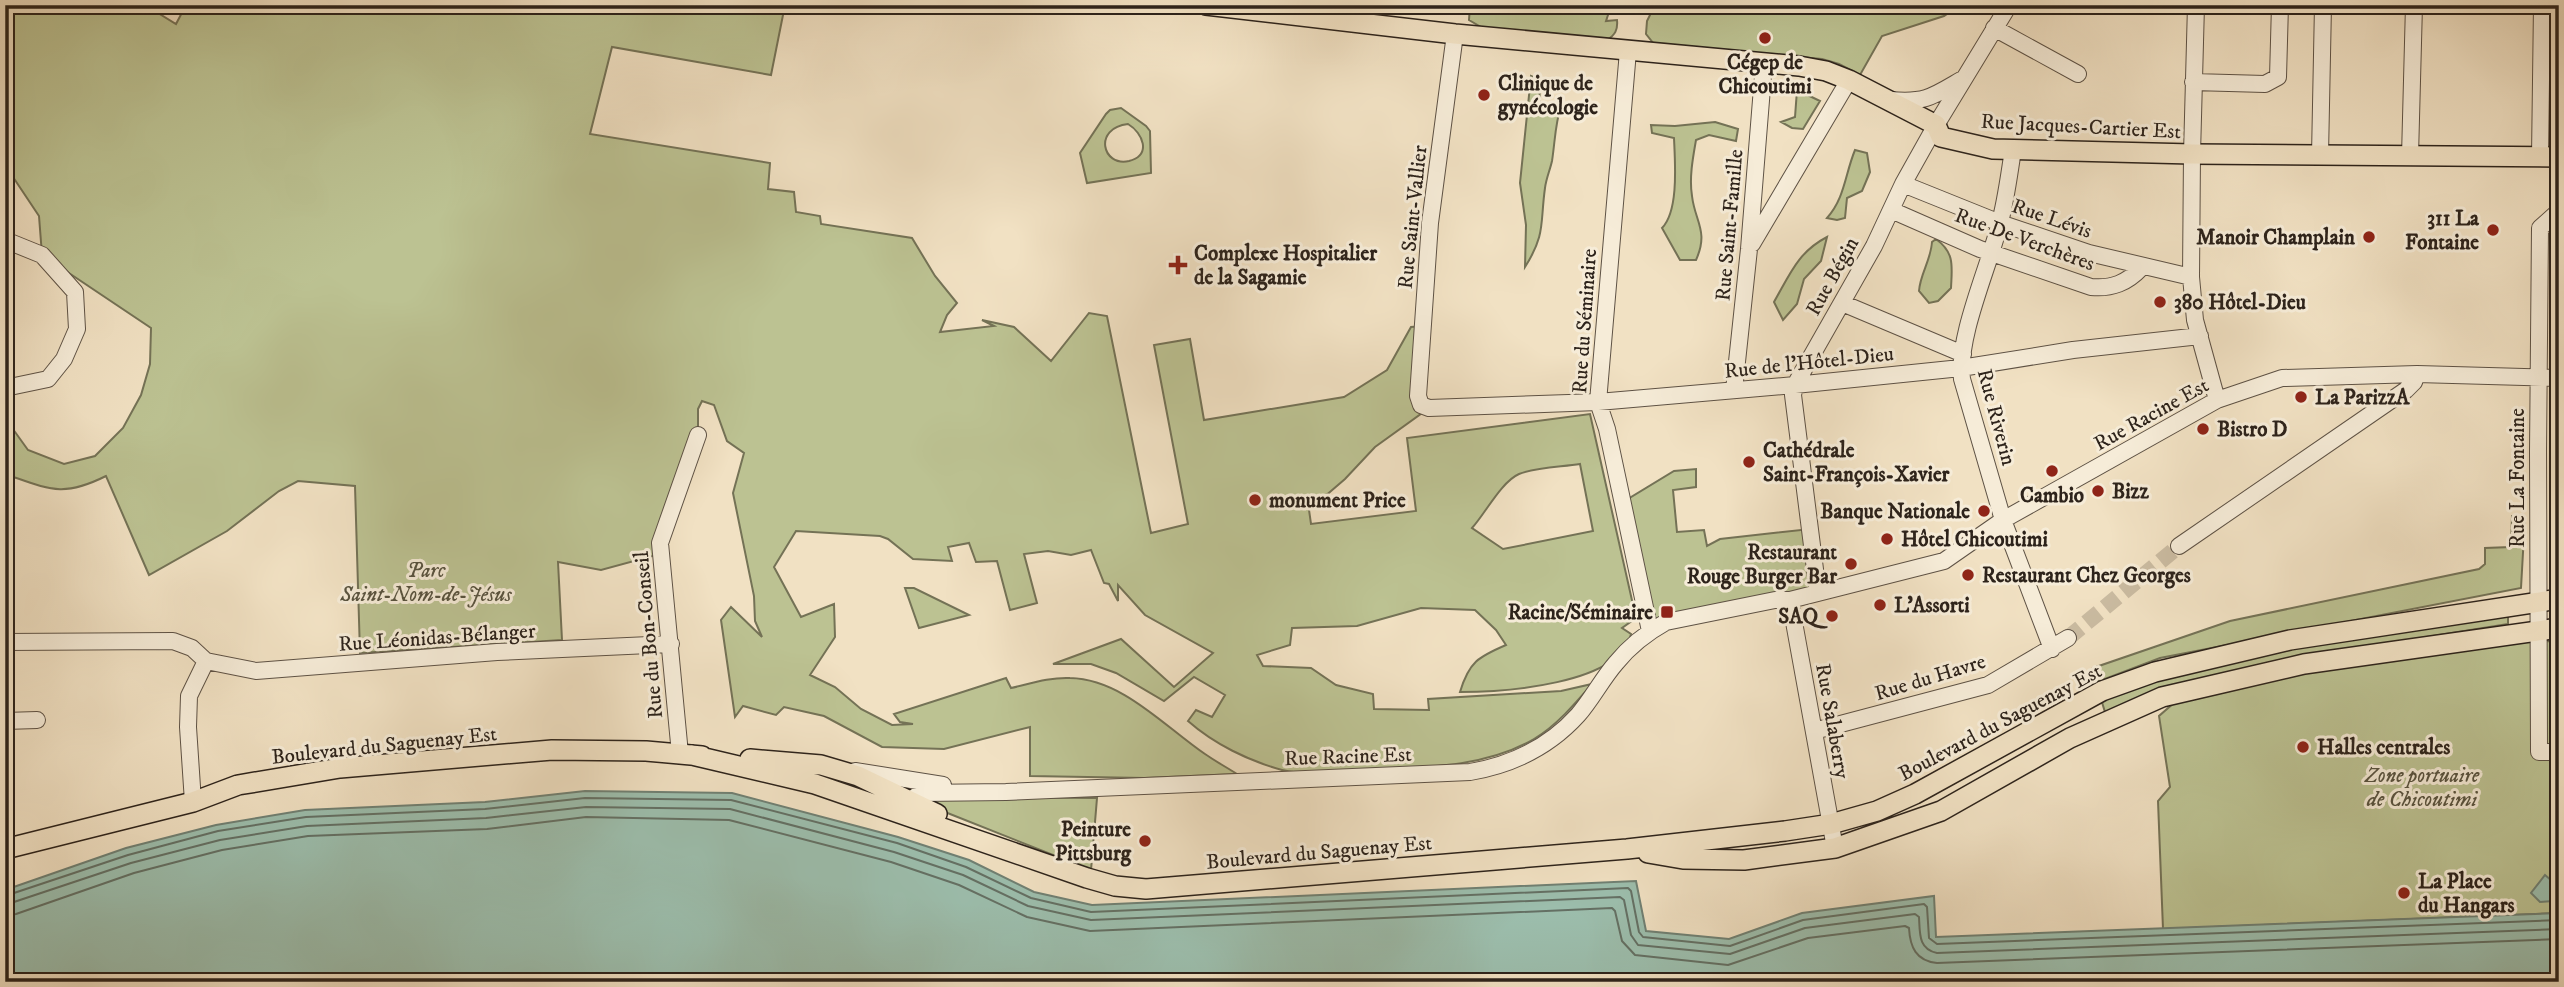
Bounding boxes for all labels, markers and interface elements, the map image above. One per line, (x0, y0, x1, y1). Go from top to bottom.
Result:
marker: Cégep de Chicoutimi (1757, 30, 1773, 46)
place label: Cégep de Chicoutimi (1718, 50, 1812, 100)
place label: Clinique de gynécologie (1497, 71, 1598, 121)
marker: Clinique de gynécologie (1476, 87, 1492, 103)
street label: Rue Jacques-Cartier Est (1980, 109, 2182, 145)
street label: Rue Saint-Vallier (1393, 144, 1433, 290)
street label: Rue Saint-Famille (1710, 148, 1750, 302)
street label: Rue Lévis (2008, 193, 2095, 245)
street label: Rue De Verchères (1951, 203, 2098, 277)
place label: 311 La Fontaine (2405, 206, 2480, 256)
marker: 311 La Fontaine (2485, 222, 2501, 238)
place label: Manoir Champlain (2196, 225, 2356, 251)
marker: Manoir Champlain (2361, 229, 2377, 245)
street label: Rue Bégin (1801, 233, 1865, 320)
place label: Complexe Hospitalier de la Sagamie (1194, 241, 1378, 291)
street label: Rue du Séminaire (1567, 247, 1603, 394)
marker: Complexe Hospitalier de la Sagamie (1168, 255, 1188, 275)
place label: 380 Hôtel-Dieu (2174, 290, 2306, 316)
marker: 380 Hôtel-Dieu (2152, 294, 2168, 310)
street label: Rue de l'Hôtel-Dieu (1723, 341, 1895, 385)
street label: Rue Riverin (1971, 366, 2021, 468)
street label: Rue Racine Est (2089, 373, 2214, 457)
place label: La ParizzA (2315, 385, 2410, 411)
marker: La ParizzA (2293, 389, 2309, 405)
street label: Rue La Fontaine (2505, 408, 2531, 548)
place label: Bistro D (2217, 417, 2288, 443)
marker: Bistro D (2195, 421, 2211, 437)
place label: Cathédrale Saint-François-Xavier (1763, 438, 1951, 488)
marker: Cathédrale Saint-François-Xavier (1741, 454, 1757, 470)
marker: Cambio (2044, 463, 2060, 479)
place label: Bizz (2112, 479, 2150, 505)
place label: Cambio (2020, 483, 2084, 509)
marker: Bizz (2090, 483, 2106, 499)
place label: monument Price (1269, 488, 1406, 514)
marker: monument Price (1247, 492, 1263, 508)
place label: Banque Nationale (1820, 499, 1970, 525)
marker: Banque Nationale (1976, 503, 1992, 519)
place label: Hôtel Chicoutimi (1901, 527, 2048, 553)
marker: Hôtel Chicoutimi (1879, 531, 1895, 547)
place label: Restaurant Rouge Burger Bar (1687, 540, 1838, 590)
street label: Rue du Bon-Conseil (629, 549, 669, 720)
marker: Restaurant Rouge Burger Bar (1843, 556, 1859, 572)
park label: Parc Saint-Nom-de-Jésus (339, 558, 512, 608)
place label: Restaurant Chez Georges (1982, 563, 2191, 589)
marker: Restaurant Chez Georges (1960, 567, 1976, 583)
place label: L'Assorti (1894, 593, 1970, 619)
marker: L'Assorti (1872, 597, 1888, 613)
place label: Racine/Séminaire (1508, 600, 1653, 626)
marker: Racine/Séminaire (1659, 604, 1675, 620)
place label: SAQ (1778, 604, 1828, 630)
marker: SAQ (1824, 608, 1840, 624)
street label: Rue Léonidas-Bélanger (338, 618, 537, 658)
street label: Rue du Havre (1872, 649, 1989, 707)
street label: Boulevard du Saguenay Est (1894, 658, 2107, 788)
street label: Rue Salaberry (1809, 662, 1855, 782)
street label: Boulevard du Saguenay Est (270, 721, 498, 771)
place label: Halles centrales (2317, 735, 2450, 761)
marker: Halles centrales (2295, 739, 2311, 755)
street label: Rue Racine Est (1284, 742, 1412, 772)
park label: Zone portuaire de Chicoutimi (2364, 763, 2480, 813)
place label: Peinture Pittsburg (1055, 817, 1132, 867)
street label: Boulevard du Saguenay Est (1205, 830, 1433, 876)
marker: Peinture Pittsburg (1137, 833, 1153, 849)
place label: La Place du Hangars (2418, 869, 2515, 919)
marker: La Place du Hangars (2396, 885, 2412, 901)

